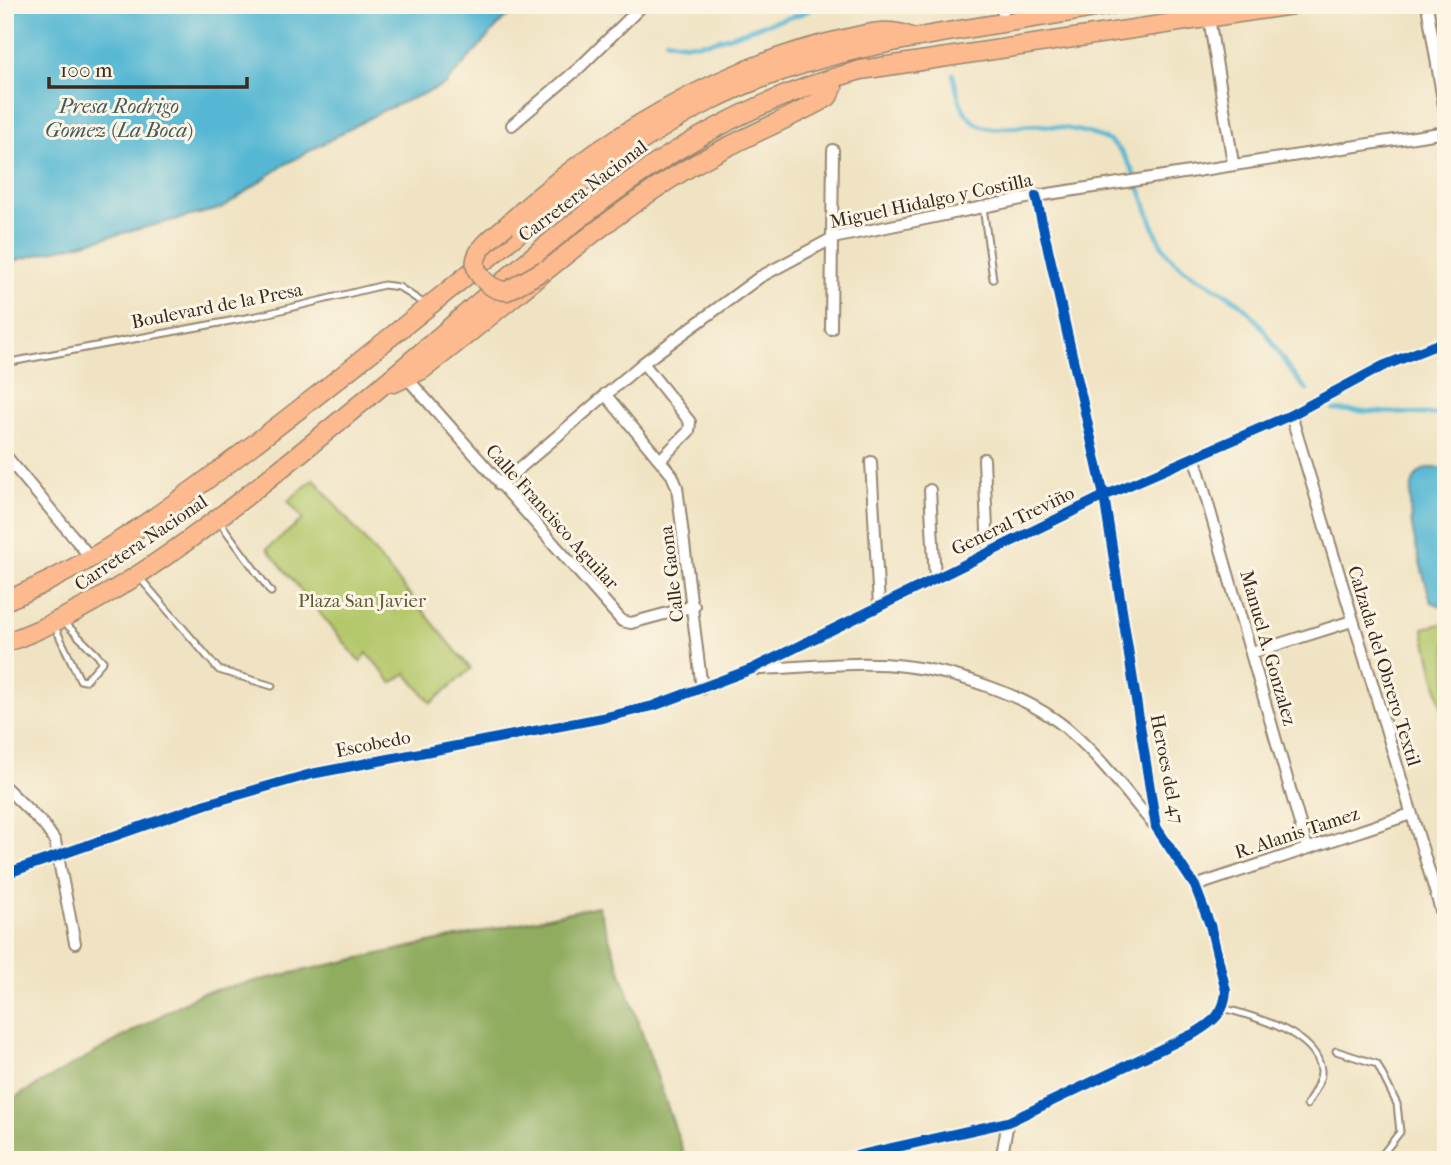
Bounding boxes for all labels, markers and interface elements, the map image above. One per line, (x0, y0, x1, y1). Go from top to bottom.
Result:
scale bar (49, 46, 247, 90)
text: 100 m (60, 58, 113, 82)
water label: Presa Rodrigo Gomez (La Boca) (45, 94, 193, 142)
street label: Carretera Nacional (514, 135, 652, 247)
street label: Miguel Hidalgo y Costilla (828, 169, 1035, 233)
street label: Boulevard de la Presa (130, 279, 305, 333)
street label: Calle Francisco Aguilar (481, 440, 624, 595)
street label: General Treviño (948, 482, 1078, 560)
street label: Carretera Nacional (70, 490, 212, 596)
street label: Calle Gaona (655, 524, 689, 623)
street label: Calzada del Obrero Textil (1343, 563, 1425, 769)
street label: Manuel A. Gonzalez (1235, 568, 1301, 728)
park label: Plaza San Javier (298, 590, 427, 612)
street label: Heroes del 47 (1146, 712, 1188, 826)
street label: Escobedo (334, 726, 413, 762)
street label: R. Alanis Tamez (1232, 803, 1362, 863)

